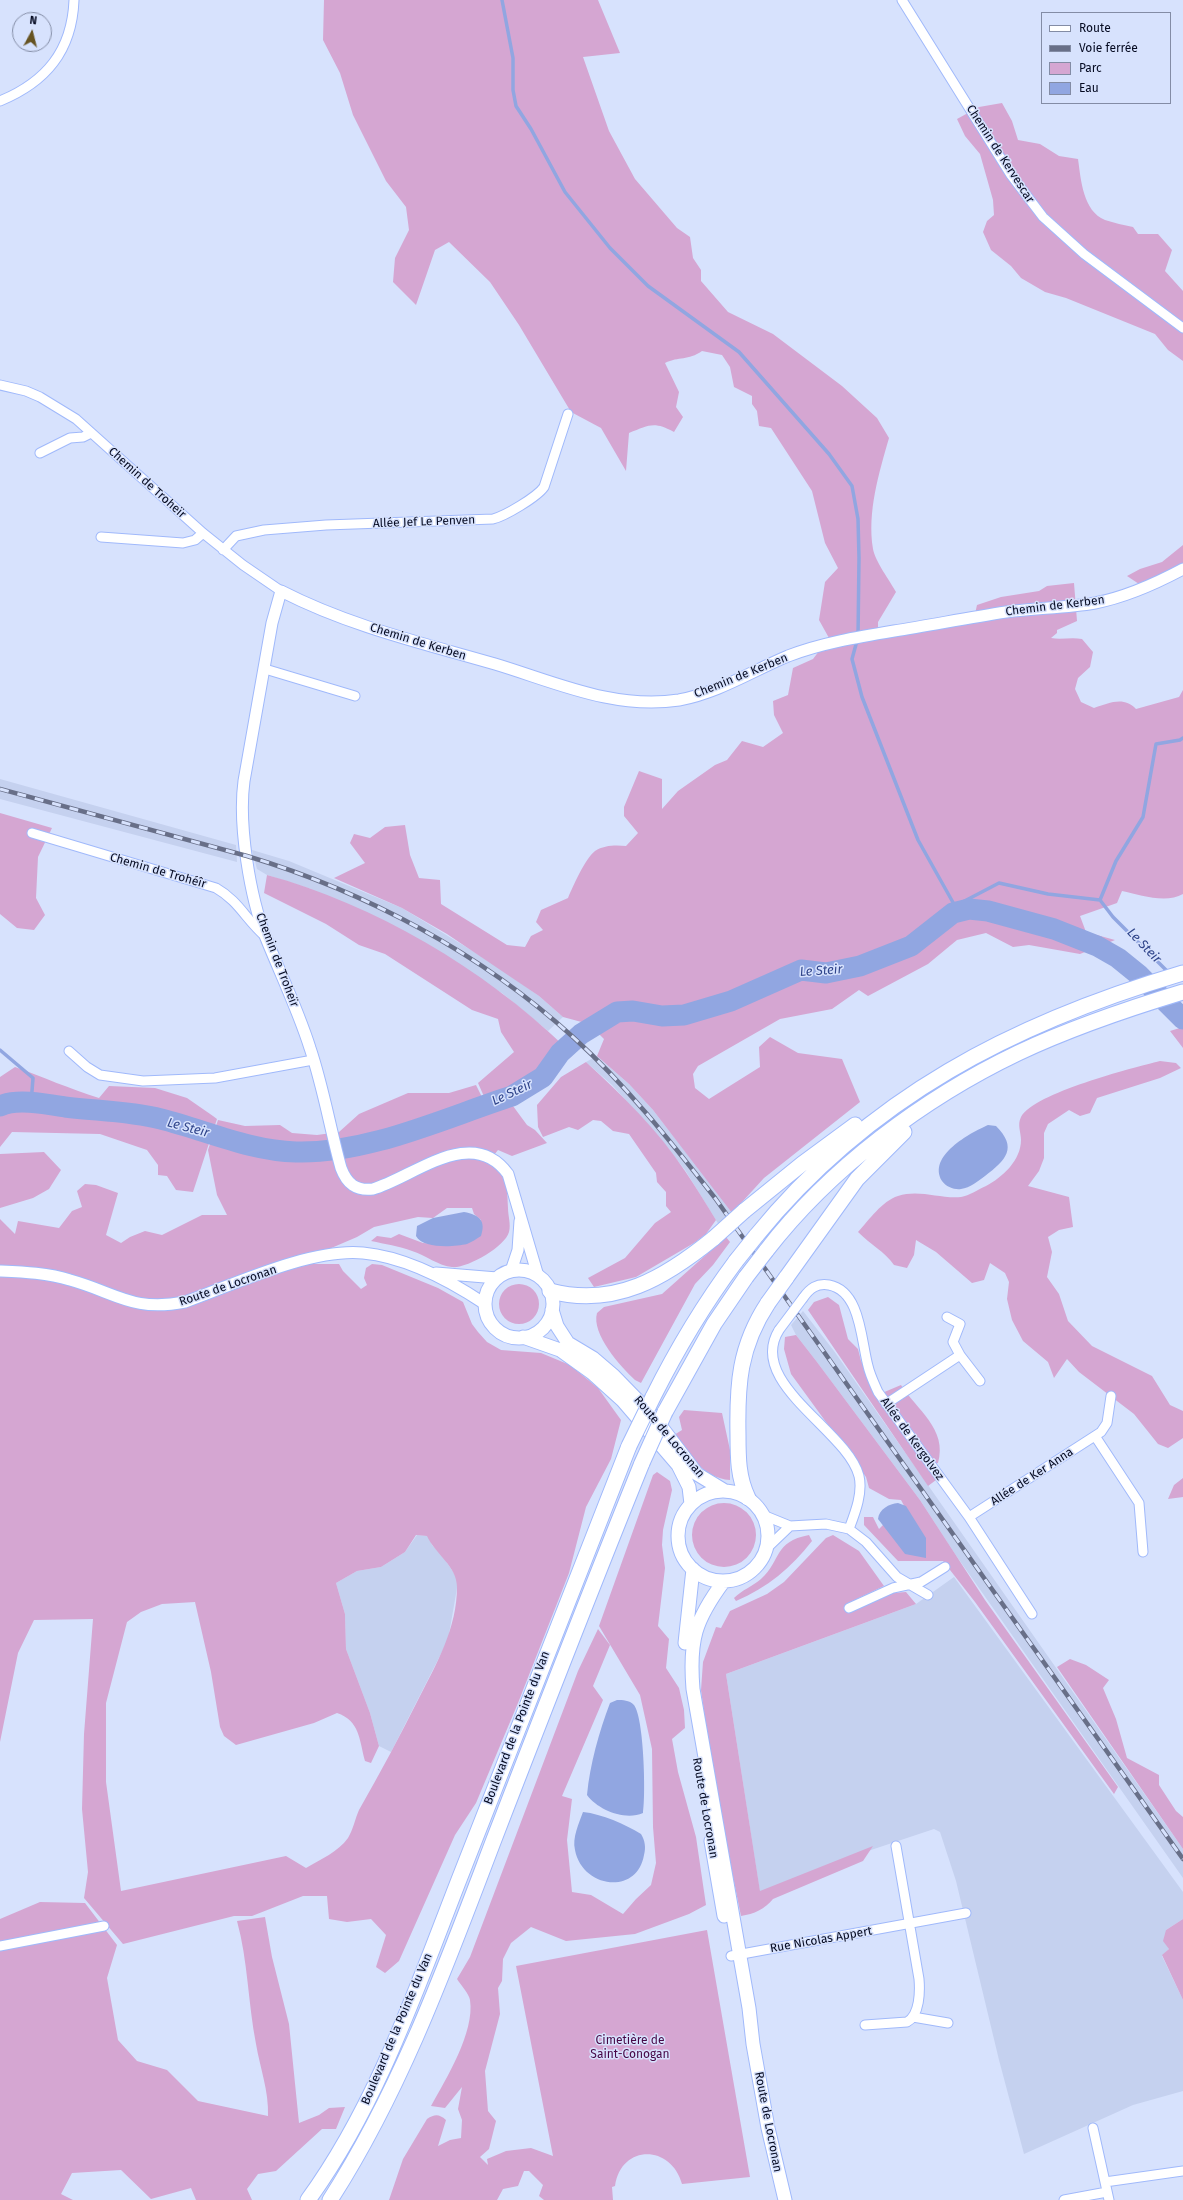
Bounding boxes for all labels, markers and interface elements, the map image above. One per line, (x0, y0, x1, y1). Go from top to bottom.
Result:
north arrow (12, 12, 52, 52)
legend (1041, 12, 1171, 104)
text: N (29, 14, 38, 27)
text: Route (1079, 21, 1111, 35)
text: Voie ferrée (1079, 41, 1138, 55)
text: Parc (1079, 61, 1102, 75)
text: Eau (1079, 81, 1099, 95)
street label: Chemin de Kervescar (963, 102, 1037, 206)
street label: Chemin de Troheïr (105, 444, 189, 522)
street label: Allée Jef Le Penven (373, 513, 475, 531)
street label: Chemin de Kerben (1005, 593, 1105, 619)
street label: Chemin de Kerben (368, 621, 468, 663)
street label: Chemin de Kerben (692, 651, 790, 701)
street label: Chemin de Trohéîr (108, 850, 208, 892)
street label: Chemin de Troheïr (252, 911, 302, 1009)
water label: Le Steir (1124, 925, 1164, 967)
water label: Le Steir (799, 962, 843, 980)
water label: Le Steir (489, 1077, 535, 1109)
water label: Le Steir (165, 1115, 211, 1141)
street label: Route de Locronan (177, 1263, 279, 1309)
street label: Route de Locronan (631, 1393, 707, 1481)
street label: Allée de Kergolvez (877, 1395, 947, 1483)
street label: Allée de Ker Anna (988, 1445, 1076, 1509)
street label: Boulevard de la Pointe du Van (481, 1649, 553, 1807)
street label: Route de Locronan (689, 1756, 721, 1860)
street label: Rue Nicolas Appert (769, 1924, 873, 1956)
street label: Boulevard de la Pointe du Van (358, 1951, 436, 2107)
park label: Cimetière de Saint-Conogan (590, 2034, 670, 2062)
street label: Route de Locronan (751, 2070, 785, 2174)

